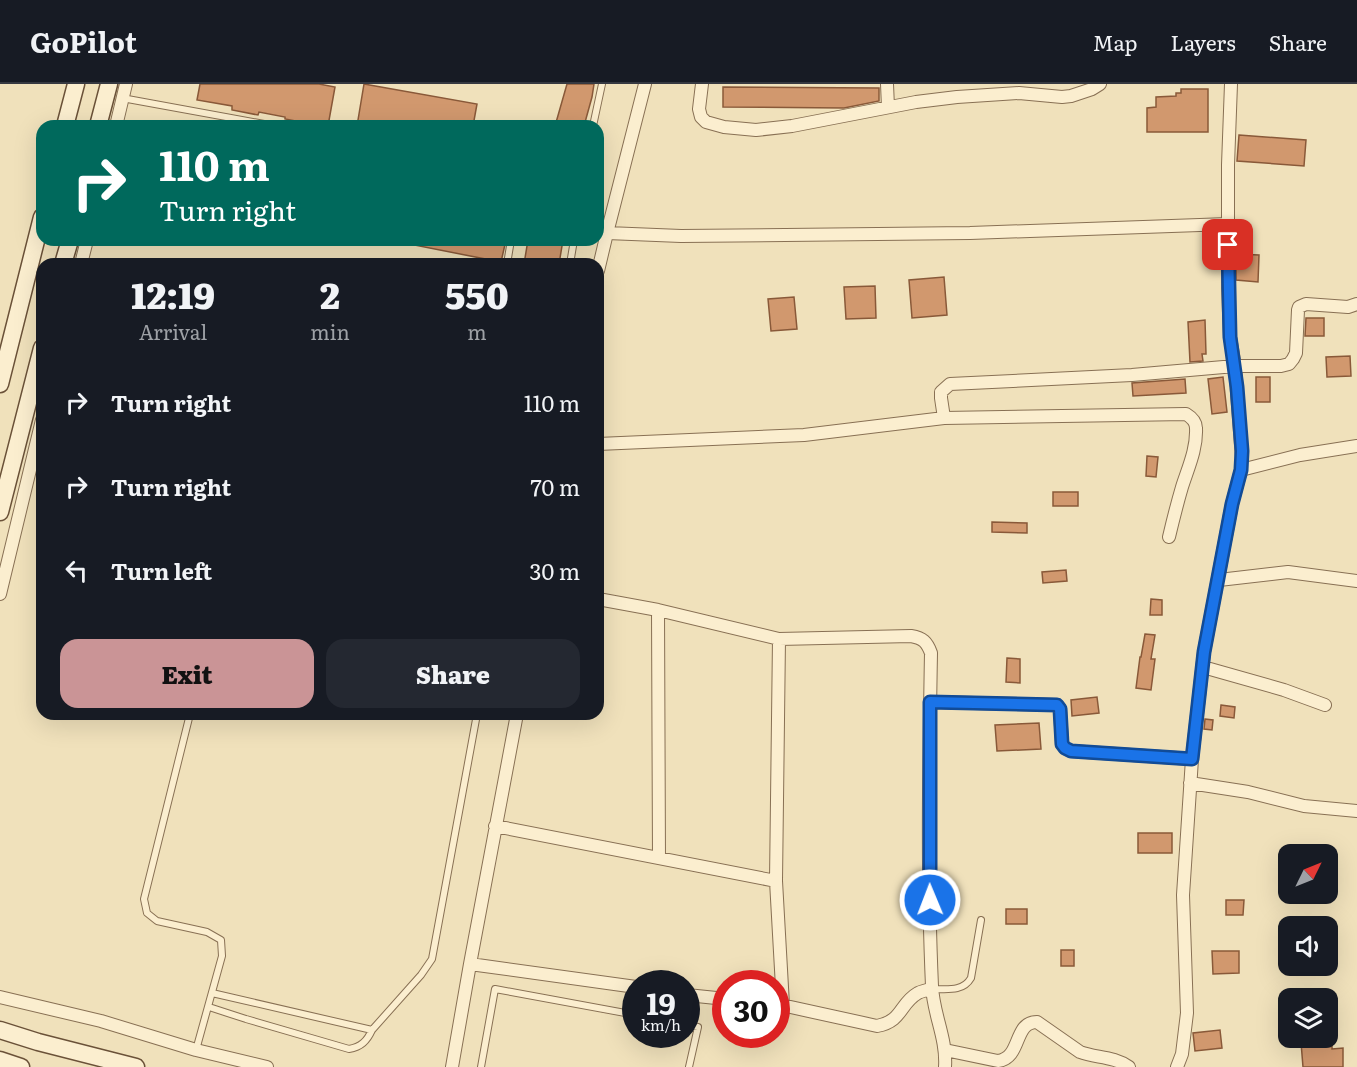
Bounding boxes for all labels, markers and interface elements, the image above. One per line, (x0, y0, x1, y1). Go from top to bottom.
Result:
text: GoPilot (30, 20, 137, 62)
text: Map (1093, 26, 1138, 57)
text: Layers (1171, 26, 1236, 57)
text: Share (1269, 26, 1327, 57)
text: 110 m (159, 132, 270, 194)
icon: right (60, 144, 138, 222)
text: Turn right (159, 189, 296, 229)
pin (1202, 219, 1253, 270)
icon: arrive (1211, 228, 1244, 261)
text: 12:19 (131, 267, 215, 320)
text: 2 (320, 267, 340, 320)
text: 550 (445, 267, 509, 320)
text: Arrival (139, 316, 207, 346)
text: min (310, 316, 350, 346)
text: m (467, 316, 487, 346)
icon: right (60, 386, 93, 419)
text: Turn right (111, 386, 231, 419)
text: 110 m (524, 386, 580, 419)
icon: right (60, 470, 93, 503)
text: Turn right (111, 470, 231, 503)
text: 70 m (530, 470, 580, 503)
icon: left (60, 554, 93, 587)
text: Turn left (111, 554, 212, 587)
text: 30 m (530, 554, 580, 587)
button: Exit (60, 639, 314, 708)
button: Share (326, 639, 580, 708)
north arrow (1278, 844, 1338, 904)
map controls (1278, 844, 1338, 1048)
position arrow (898, 868, 962, 932)
button: sound (1278, 916, 1338, 976)
speed limit sign: 30 (712, 970, 790, 1048)
text: 19 (646, 980, 676, 1024)
button: layers (1278, 988, 1338, 1048)
text: km/h (641, 1013, 681, 1036)

